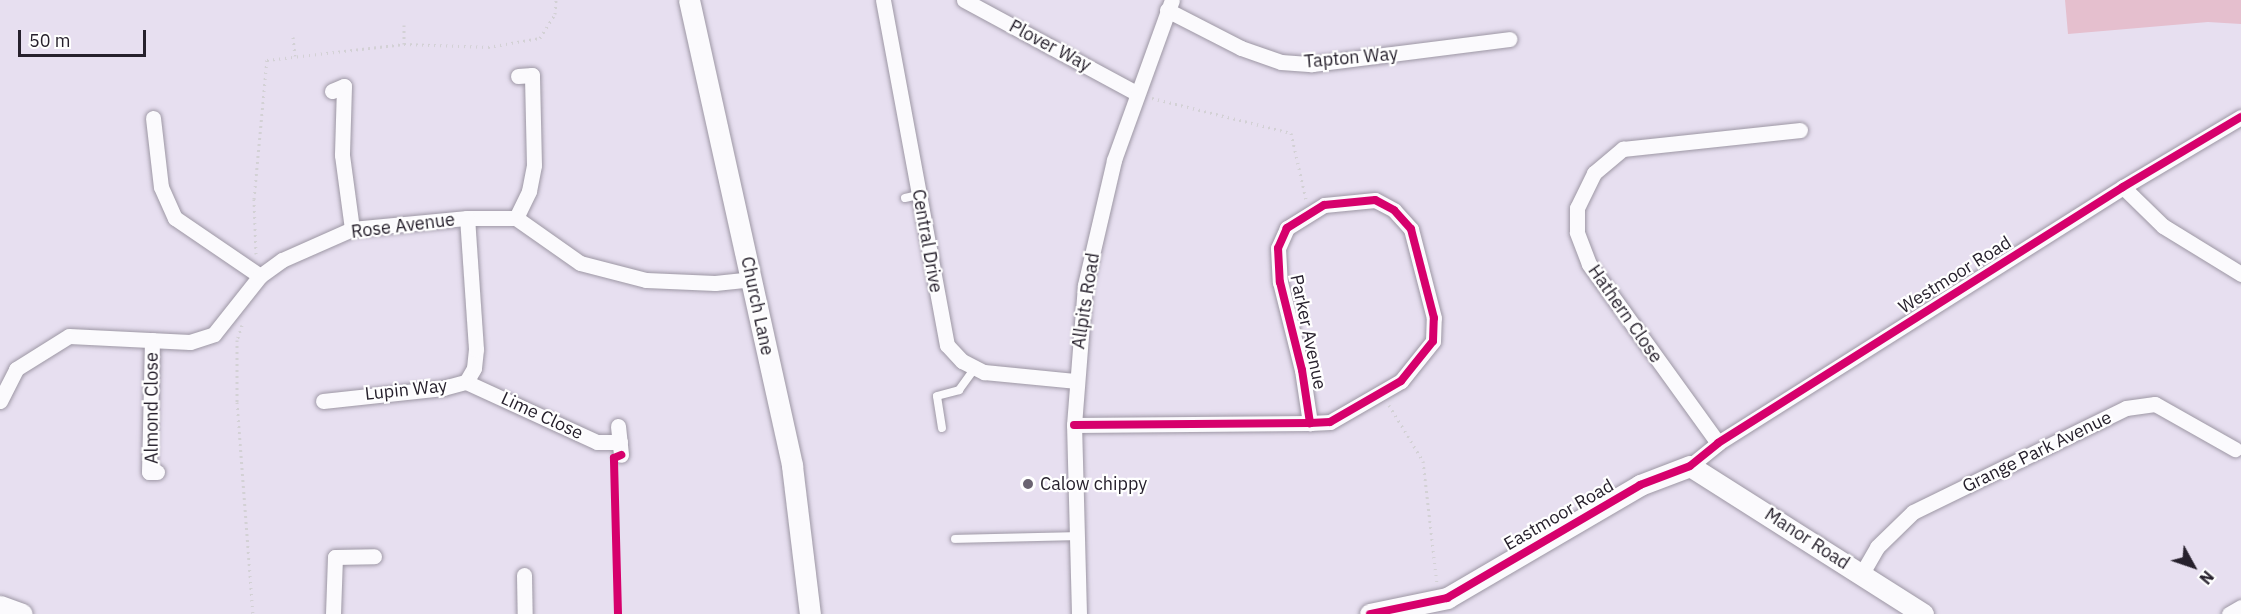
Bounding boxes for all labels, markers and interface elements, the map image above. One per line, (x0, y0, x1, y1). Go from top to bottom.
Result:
street label: Plover Way (1005, 15, 1095, 77)
scale bar (21, 18, 148, 56)
text: 50 m (29, 29, 71, 52)
street label: Tapton Way (1303, 43, 1399, 73)
street label: Central Drive (907, 188, 947, 294)
street label: Rose Avenue (350, 209, 456, 243)
street label: Westmoor Road (1895, 232, 2015, 318)
street label: Allpits Road (1068, 251, 1104, 351)
street label: Church Lane (736, 255, 778, 357)
street label: Hathern Close (1583, 261, 1667, 367)
street label: Parker Avenue (1285, 273, 1331, 391)
street label: Almond Close (141, 352, 163, 464)
street label: Lupin Way (364, 375, 448, 405)
street label: Lime Close (497, 388, 587, 444)
street label: Grange Park Avenue (1959, 407, 2115, 497)
place label: Calow chippy (1040, 473, 1147, 495)
street label: Eastmoor Road (1500, 475, 1618, 555)
marker: Calow chippy (1021, 477, 1035, 491)
street label: Manor Road (1761, 504, 1853, 574)
north arrow (2163, 536, 2223, 596)
text: N (2195, 567, 2218, 588)

